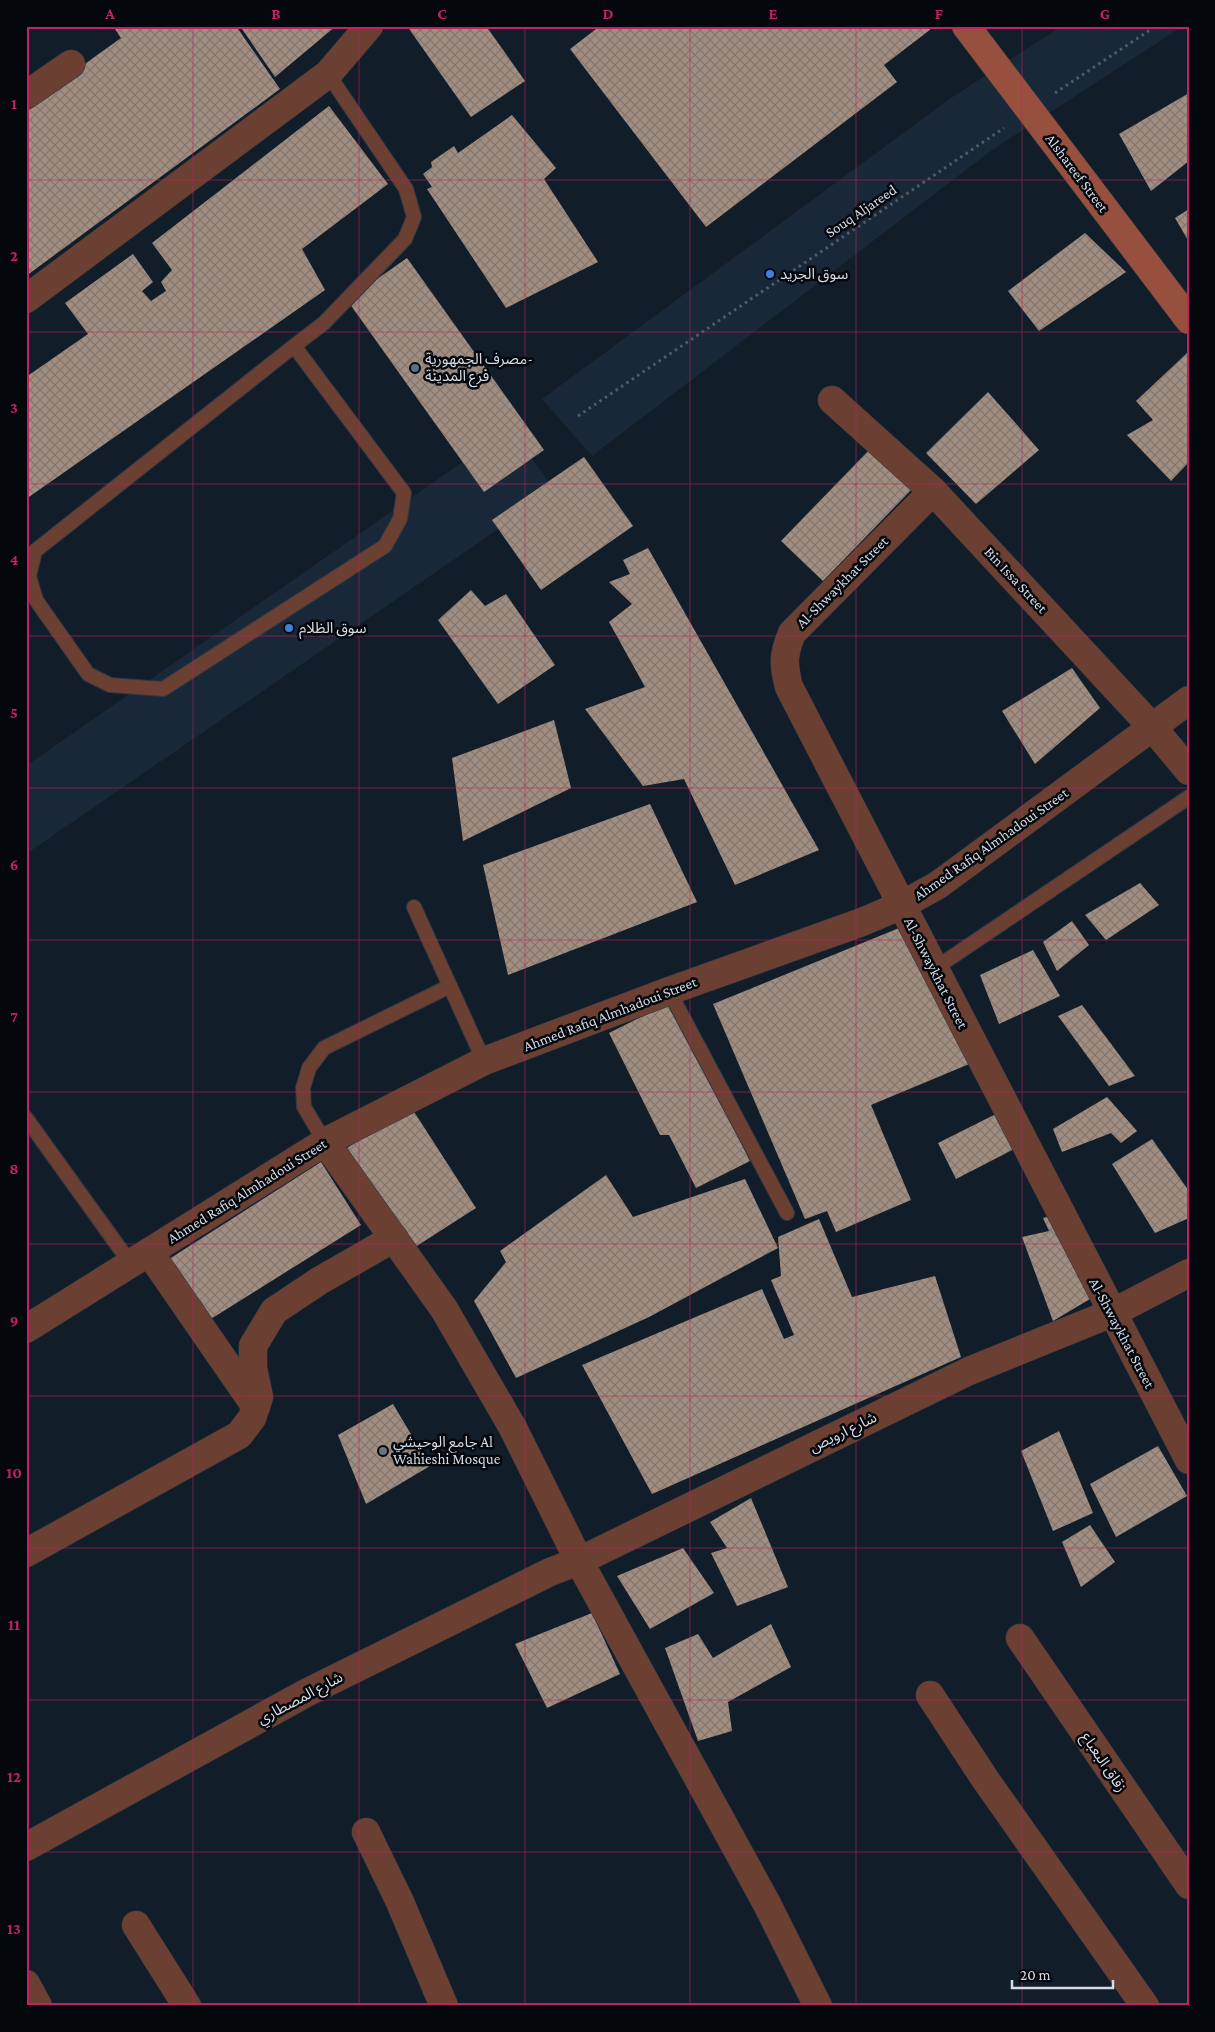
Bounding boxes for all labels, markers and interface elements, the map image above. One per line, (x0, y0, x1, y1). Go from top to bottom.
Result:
text: A (104, 5, 115, 22)
text: B (271, 5, 281, 22)
text: C (437, 5, 447, 22)
text: D (602, 5, 614, 22)
text: E (768, 5, 778, 22)
text: F (935, 5, 944, 22)
text: G (1100, 5, 1110, 22)
text: 1 (11, 95, 17, 112)
street label: Alshareef Street (1042, 131, 1112, 216)
street label: Souq Aljareed (822, 181, 900, 241)
text: 2 (10, 247, 18, 264)
place label: سوق الجريد (780, 266, 848, 283)
marker: سوق الجريد (764, 268, 776, 280)
place label: مصرف الجمهورية- فرع المدينة (425, 351, 533, 388)
marker: مصرف الجمهورية- فرع المدينة (409, 362, 421, 374)
text: 3 (10, 399, 18, 416)
street label: Al-Shwaykhat Street (793, 532, 892, 632)
street label: Bin Issa Street (981, 544, 1051, 617)
text: 4 (10, 551, 19, 568)
place label: سوق الظلام (299, 620, 367, 639)
marker: سوق الظلام (283, 622, 295, 634)
text: 5 (10, 704, 18, 721)
street label: Ahmed Rafiq Almhadoui Street (911, 784, 1072, 904)
text: 6 (10, 856, 18, 873)
street label: Al-Shwaykhat Street (900, 915, 971, 1033)
street label: Ahmed Rafiq Almhadoui Street (521, 973, 700, 1055)
text: 7 (10, 1008, 18, 1025)
street label: Ahmed Rafiq Almhadoui Street (165, 1135, 331, 1247)
text: 8 (9, 1160, 19, 1177)
street label: Al-Shwaykhat Street (1085, 1275, 1158, 1392)
text: 9 (10, 1312, 18, 1329)
street label: شارع ارويص (807, 1409, 881, 1459)
place label: جامع الوحيشي Al Wahieshi Mosque (393, 1434, 501, 1468)
marker: جامع الوحيشي Al Wahieshi Mosque (377, 1445, 389, 1457)
text: 10 (6, 1464, 22, 1481)
text: 11 (8, 1616, 20, 1633)
street label: شارع المصطاري (255, 1669, 347, 1731)
street label: زقاق البعباع (1075, 1729, 1130, 1797)
text: 12 (7, 1768, 21, 1785)
text: 13 (7, 1920, 21, 1937)
scale bar (1012, 1957, 1114, 1989)
text: 20 m (1020, 1967, 1051, 1983)

